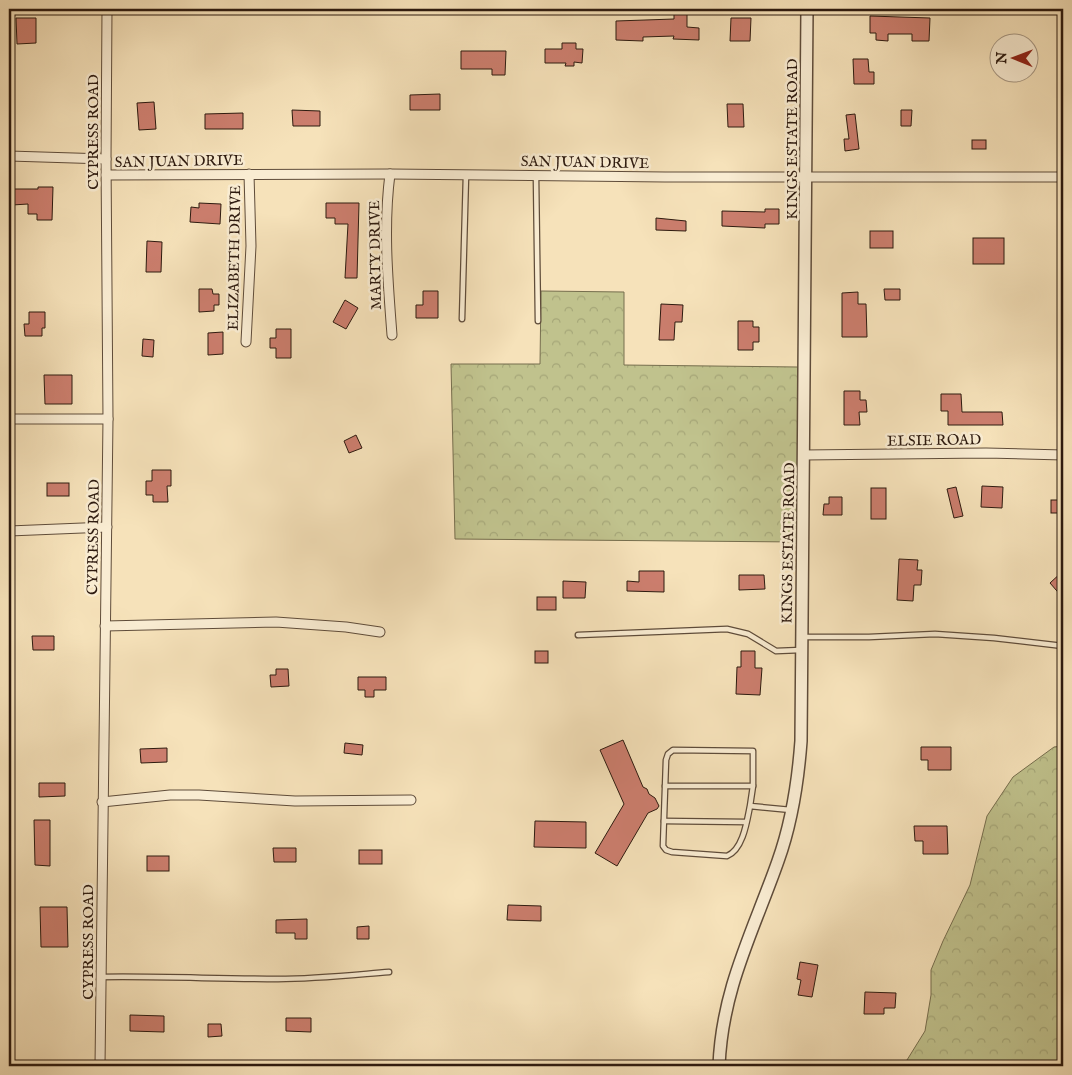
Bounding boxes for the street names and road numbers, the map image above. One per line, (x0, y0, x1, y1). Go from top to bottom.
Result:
street label: KINGS ESTATE ROAD (783, 58, 802, 220)
street label: CYPRESS ROAD (84, 74, 103, 190)
street label: SAN JUAN DRIVE (115, 151, 243, 172)
street label: SAN JUAN DRIVE (521, 152, 649, 173)
street label: ELIZABETH DRIVE (224, 185, 245, 331)
street label: MARTY DRIVE (365, 200, 386, 310)
street label: ELSIE ROAD (887, 430, 981, 451)
street label: KINGS ESTATE ROAD (778, 462, 799, 624)
street label: CYPRESS ROAD (83, 479, 104, 595)
street label: CYPRESS ROAD (79, 884, 98, 1000)

